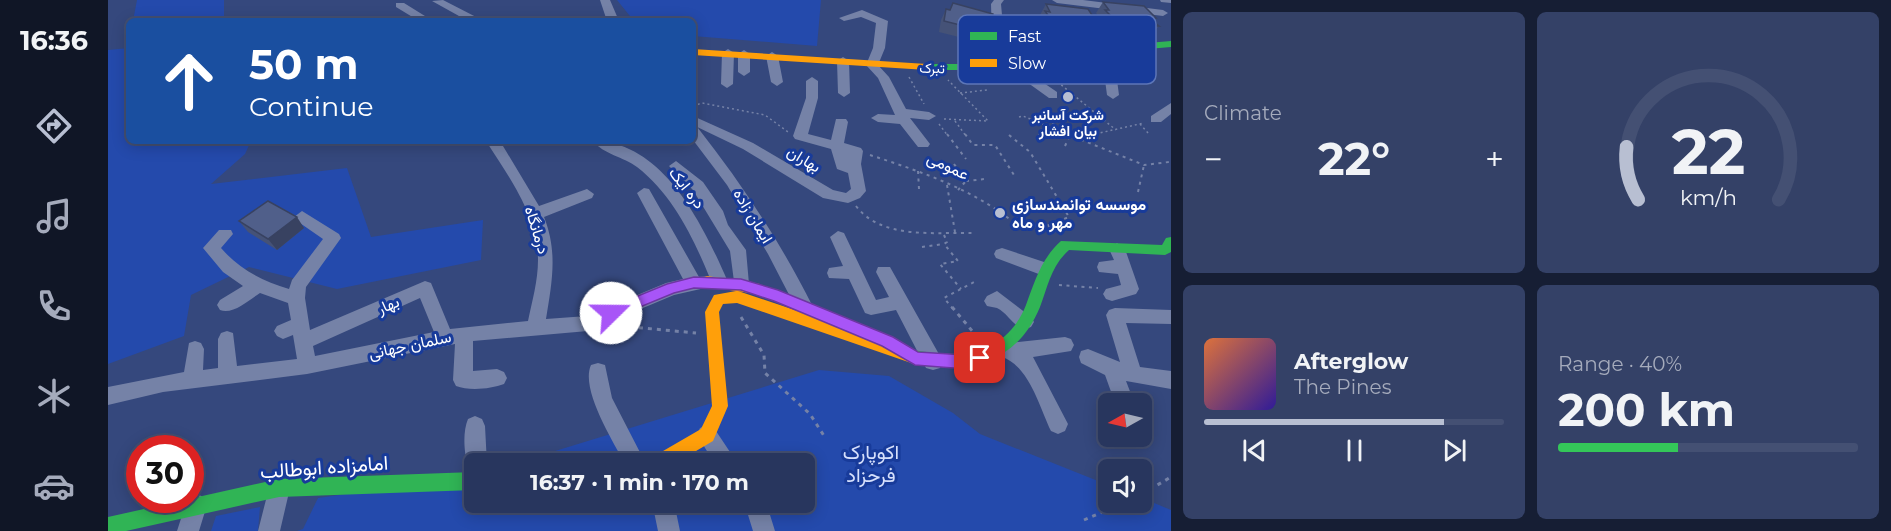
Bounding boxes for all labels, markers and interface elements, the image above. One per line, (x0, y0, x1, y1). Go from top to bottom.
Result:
legend (958, 15, 1156, 84)
text: 16:36 (20, 24, 88, 57)
text: Fast (1008, 27, 1042, 46)
text: 50 m (249, 38, 358, 90)
icon: ahead (150, 42, 228, 120)
text: Slow (1008, 54, 1046, 73)
street label: تبرک (919, 59, 945, 77)
text: Continue (249, 90, 374, 123)
marker: شرکت آسانبر بیان افشار (1061, 90, 1075, 104)
text: Climate (1204, 101, 1282, 125)
icon: directions (33, 105, 75, 147)
place label: شرکت آسانبر بیان افشار (1031, 106, 1104, 140)
text: 22 (1671, 114, 1745, 190)
text: 22° (1318, 131, 1390, 186)
text: − (1204, 139, 1223, 179)
text: + (1485, 139, 1504, 179)
street label: بهاران (783, 142, 824, 177)
street label: عمومی (924, 148, 972, 185)
street label: دره ایک (664, 164, 709, 213)
text: km/h (1679, 184, 1737, 210)
street label: ایمان زاده (728, 185, 777, 247)
icon: music (33, 195, 75, 237)
place label: موسسه توانمندسازی مهر و ماه (1012, 195, 1146, 233)
street label: درمانگاه (520, 204, 553, 256)
marker: موسسه توانمندسازی مهر و ماه (993, 206, 1007, 220)
position arrow (579, 281, 643, 345)
icon: phone (33, 285, 75, 327)
street label: بهار (373, 292, 402, 320)
street label: سلمان جهانی (367, 327, 453, 364)
pin (954, 332, 1005, 383)
icon: arrive (963, 341, 996, 374)
text: Afterglow (1294, 348, 1408, 375)
text: Range · 40% (1558, 352, 1682, 376)
icon: climate (33, 375, 75, 417)
text: The Pines (1294, 375, 1391, 399)
text: 200 km (1558, 382, 1735, 437)
north arrow (1098, 393, 1152, 447)
map controls (1098, 393, 1152, 513)
icon: previous (1238, 434, 1271, 467)
icon: pause (1338, 434, 1371, 467)
icon: next (1438, 434, 1471, 467)
speed limit sign: 30 (126, 435, 204, 513)
park label: اکوپارک فرحزاد (843, 440, 899, 488)
street label: امامزاده ابوطالب (259, 451, 389, 484)
button: sound (1098, 459, 1152, 513)
icon: car (33, 465, 75, 507)
text: 16:37 · 1 min · 170 m (530, 469, 749, 496)

